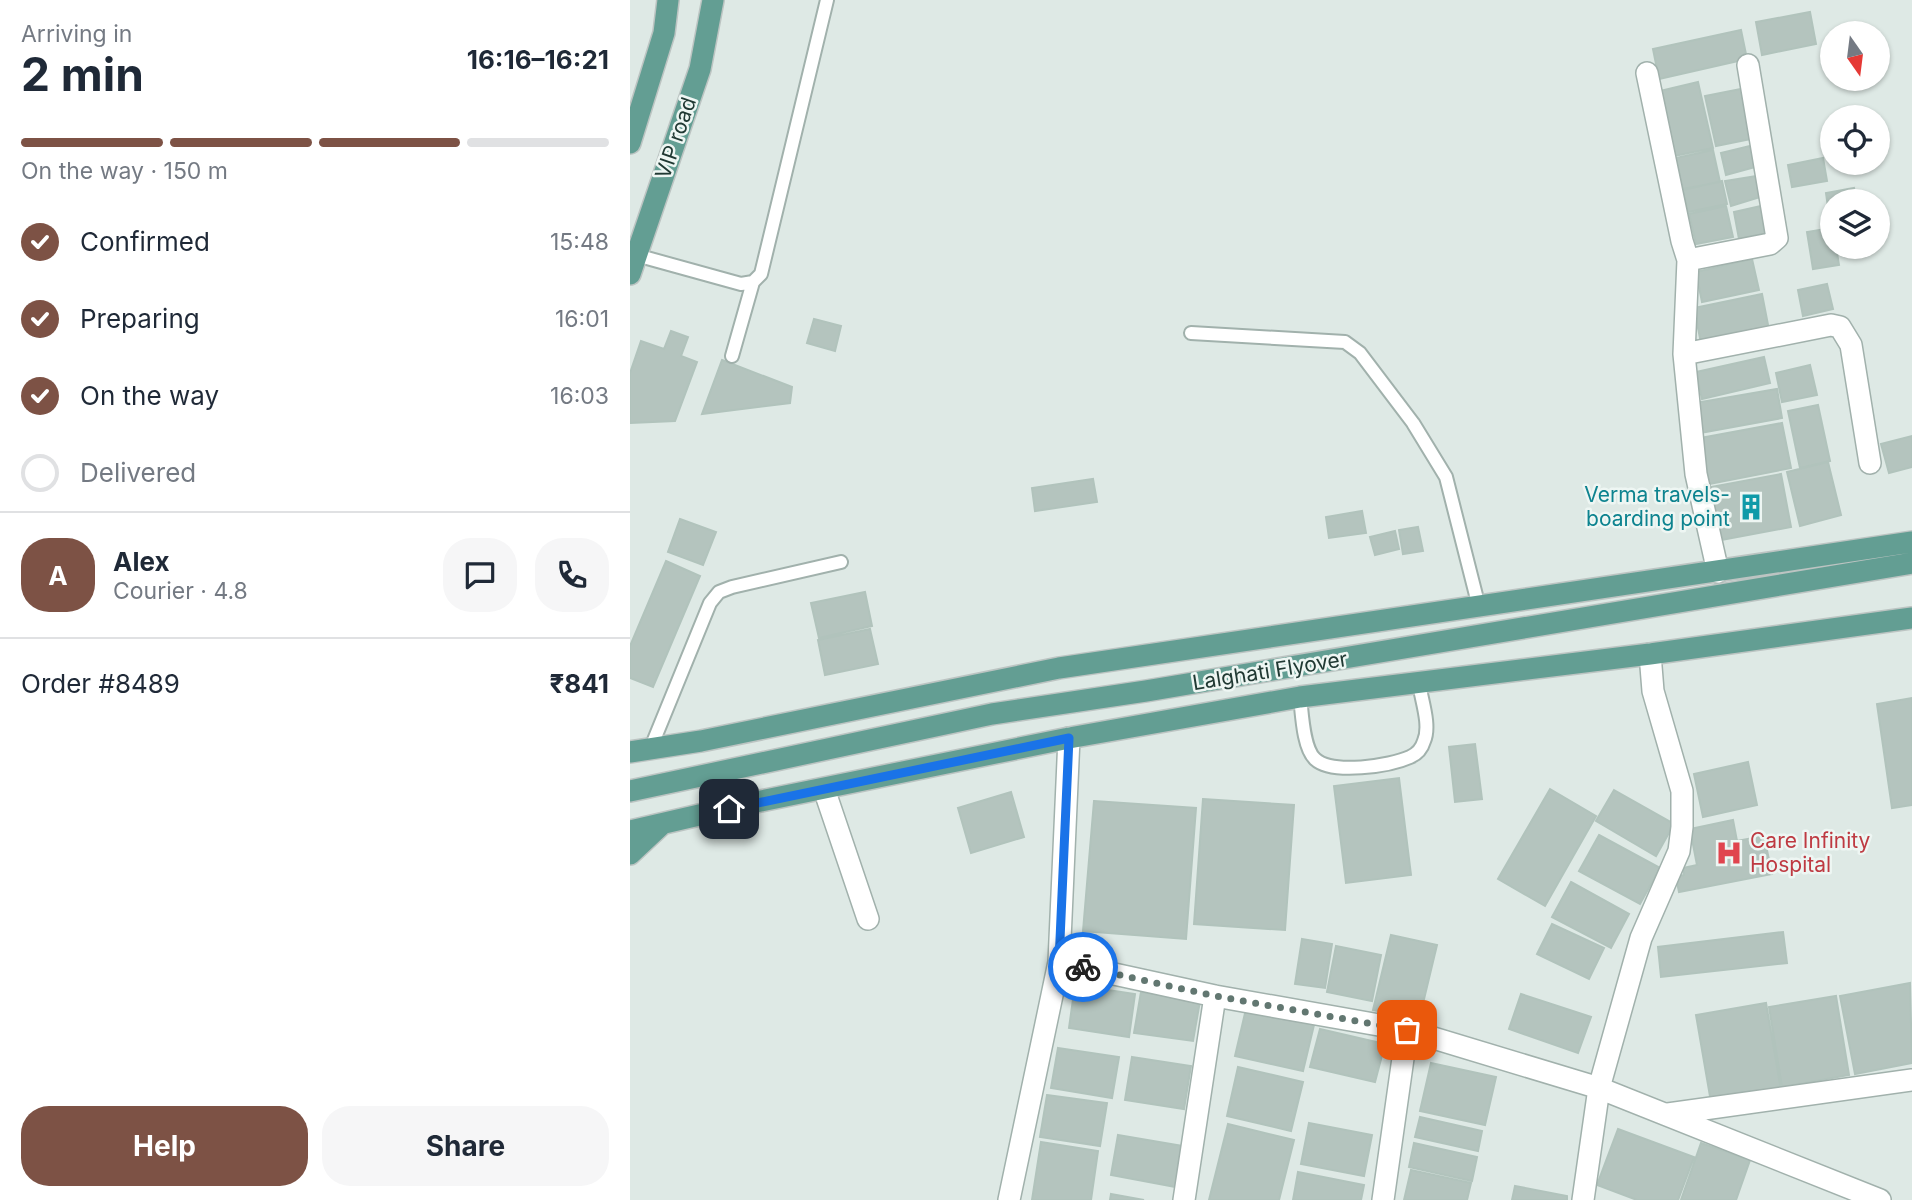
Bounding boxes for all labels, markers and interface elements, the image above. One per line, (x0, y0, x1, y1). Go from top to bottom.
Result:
text: Arriving in (21, 20, 132, 48)
north arrow (1820, 21, 1890, 91)
map controls (1820, 21, 1890, 259)
text: 16:16–16:21 (467, 44, 609, 75)
text: 2 min (21, 46, 144, 102)
street label: VIP road (650, 94, 701, 182)
button: locate (1820, 105, 1890, 175)
text: On the way · 150 m (21, 157, 228, 185)
button: layers (1820, 189, 1890, 259)
icon: check (21, 223, 59, 261)
text: Confirmed (80, 226, 210, 257)
text: 15:48 (550, 228, 609, 256)
icon: check (21, 300, 59, 338)
text: Preparing (80, 303, 200, 334)
text: 16:01 (555, 305, 609, 333)
icon: check (21, 377, 59, 415)
text: On the way (80, 380, 219, 411)
text: 16:03 (550, 382, 609, 410)
text: Delivered (80, 457, 196, 488)
place label: Verma travels- boarding point (1584, 482, 1730, 531)
building icon: Verma travels- boarding point (1736, 492, 1766, 522)
button: chat (443, 538, 517, 612)
button: phone (535, 538, 609, 612)
text: Alex (113, 546, 170, 577)
text: A (48, 560, 68, 591)
text: Courier · 4.8 (113, 577, 248, 605)
street label: Lalghati Flyover (1191, 646, 1349, 695)
text: Order #8489 (21, 668, 180, 699)
text: ₹841 (549, 668, 609, 699)
pin (699, 779, 759, 839)
icon: home (710, 790, 748, 828)
place label: Care Infinity Hospital (1750, 828, 1871, 877)
hospital icon: Care Infinity Hospital (1714, 838, 1744, 868)
courier (1048, 932, 1118, 1002)
icon: bike (1064, 948, 1102, 986)
pin (1377, 1000, 1437, 1060)
icon: bag (1388, 1011, 1426, 1049)
button: Help (21, 1106, 308, 1186)
button: Share (322, 1106, 609, 1186)

